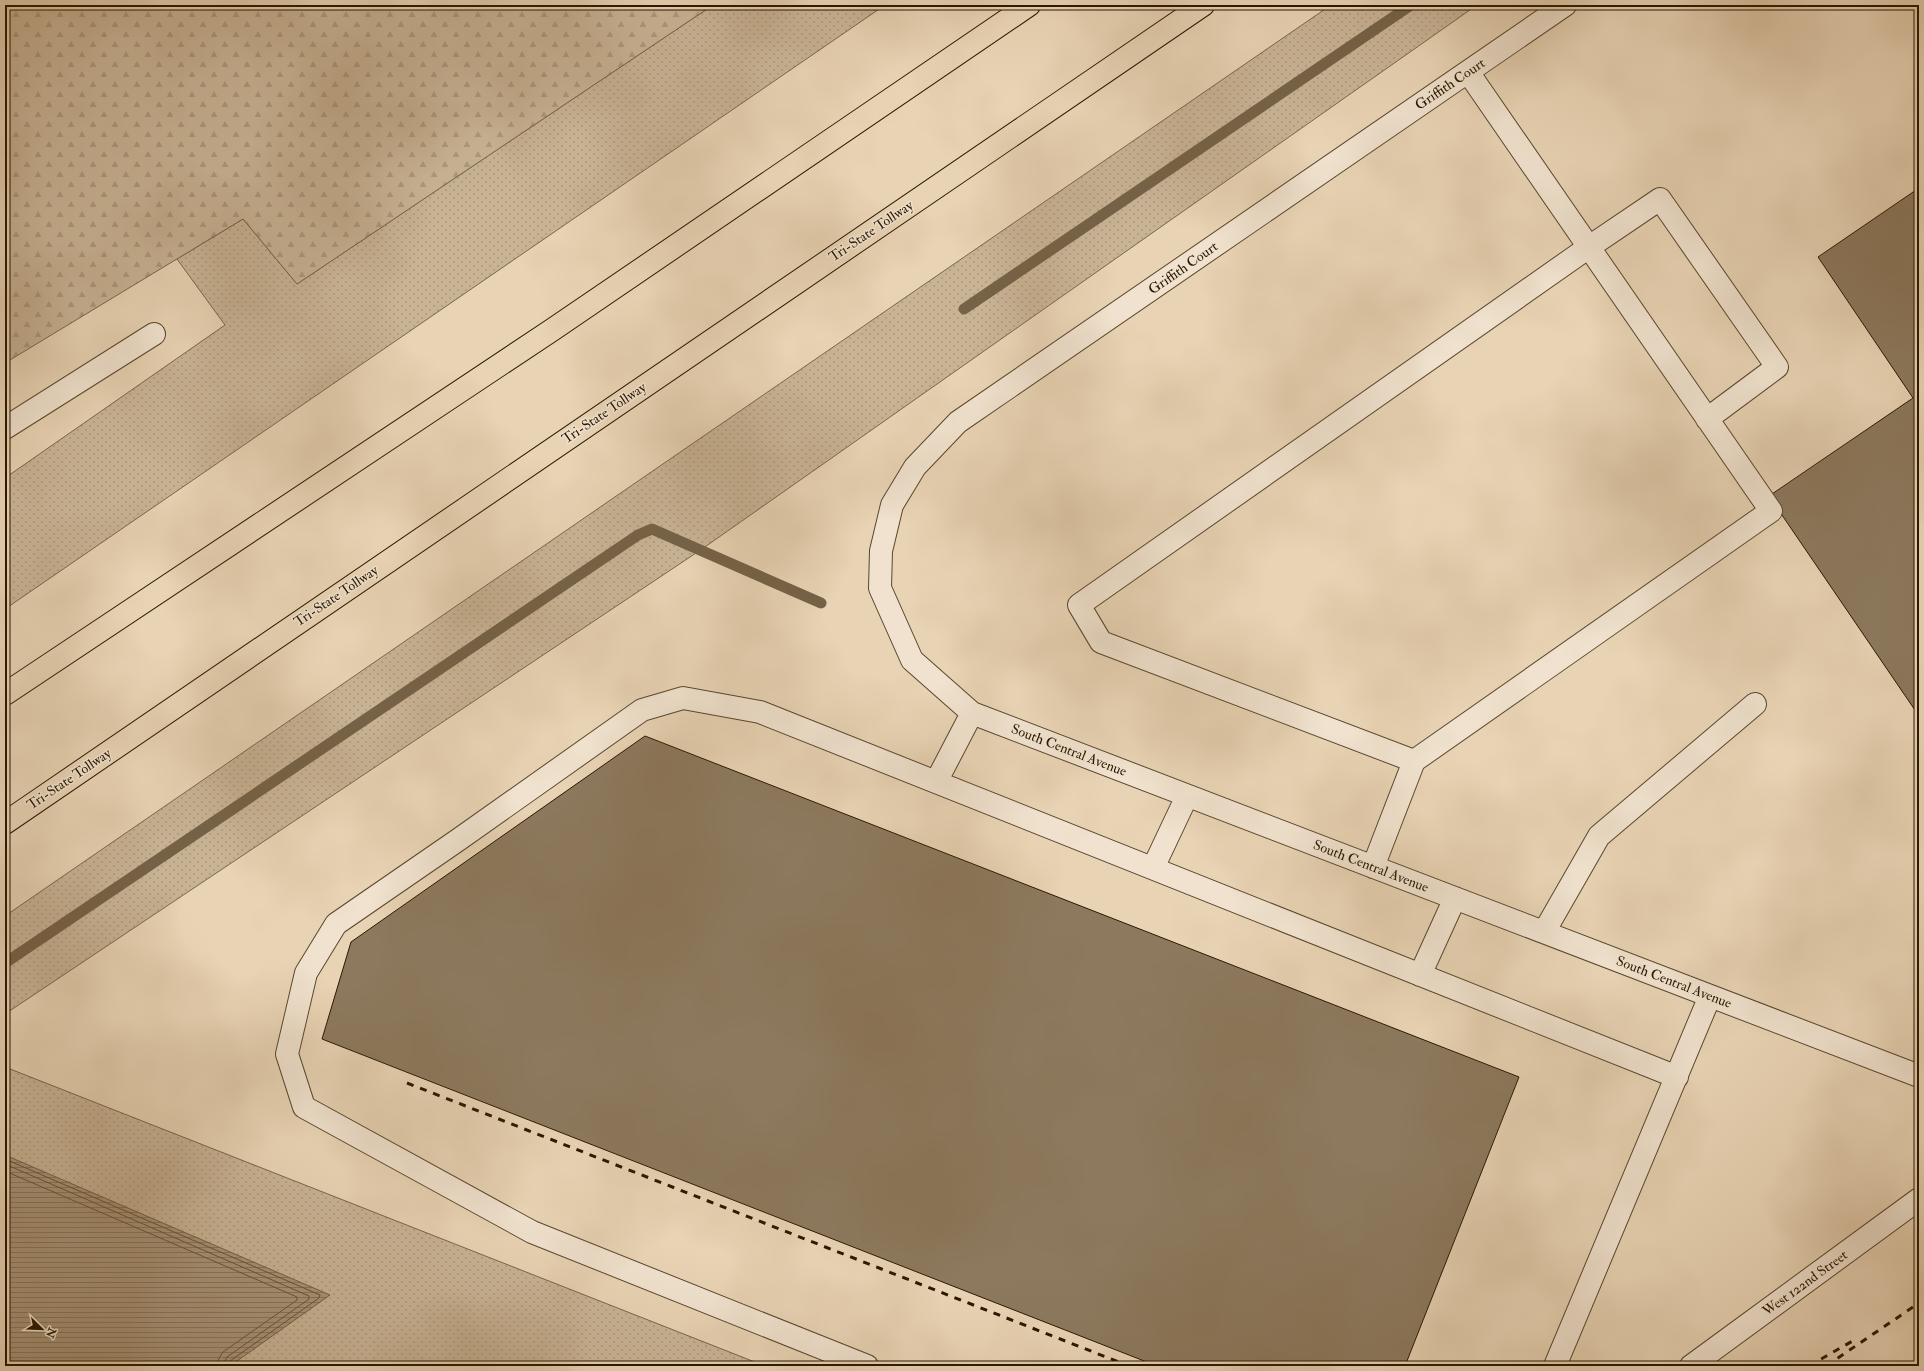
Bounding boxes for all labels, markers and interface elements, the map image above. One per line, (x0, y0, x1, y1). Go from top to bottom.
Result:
street label: Griffith Court (1412, 54, 1489, 114)
street label: Tri-State Tollway (826, 196, 918, 266)
street label: Griffith Court (1145, 238, 1221, 298)
street label: Tri-State Tollway (559, 378, 651, 448)
street label: Tri-State Tollway (291, 561, 383, 631)
street label: South Central Avenue (1009, 720, 1129, 780)
street label: Tri-State Tollway (24, 744, 116, 814)
street label: South Central Avenue (1311, 836, 1431, 896)
street label: South Central Avenue (1614, 952, 1734, 1012)
street label: West 122nd Street (1758, 1246, 1851, 1320)
north arrow (22, 1309, 62, 1349)
text: N (42, 1325, 59, 1341)

